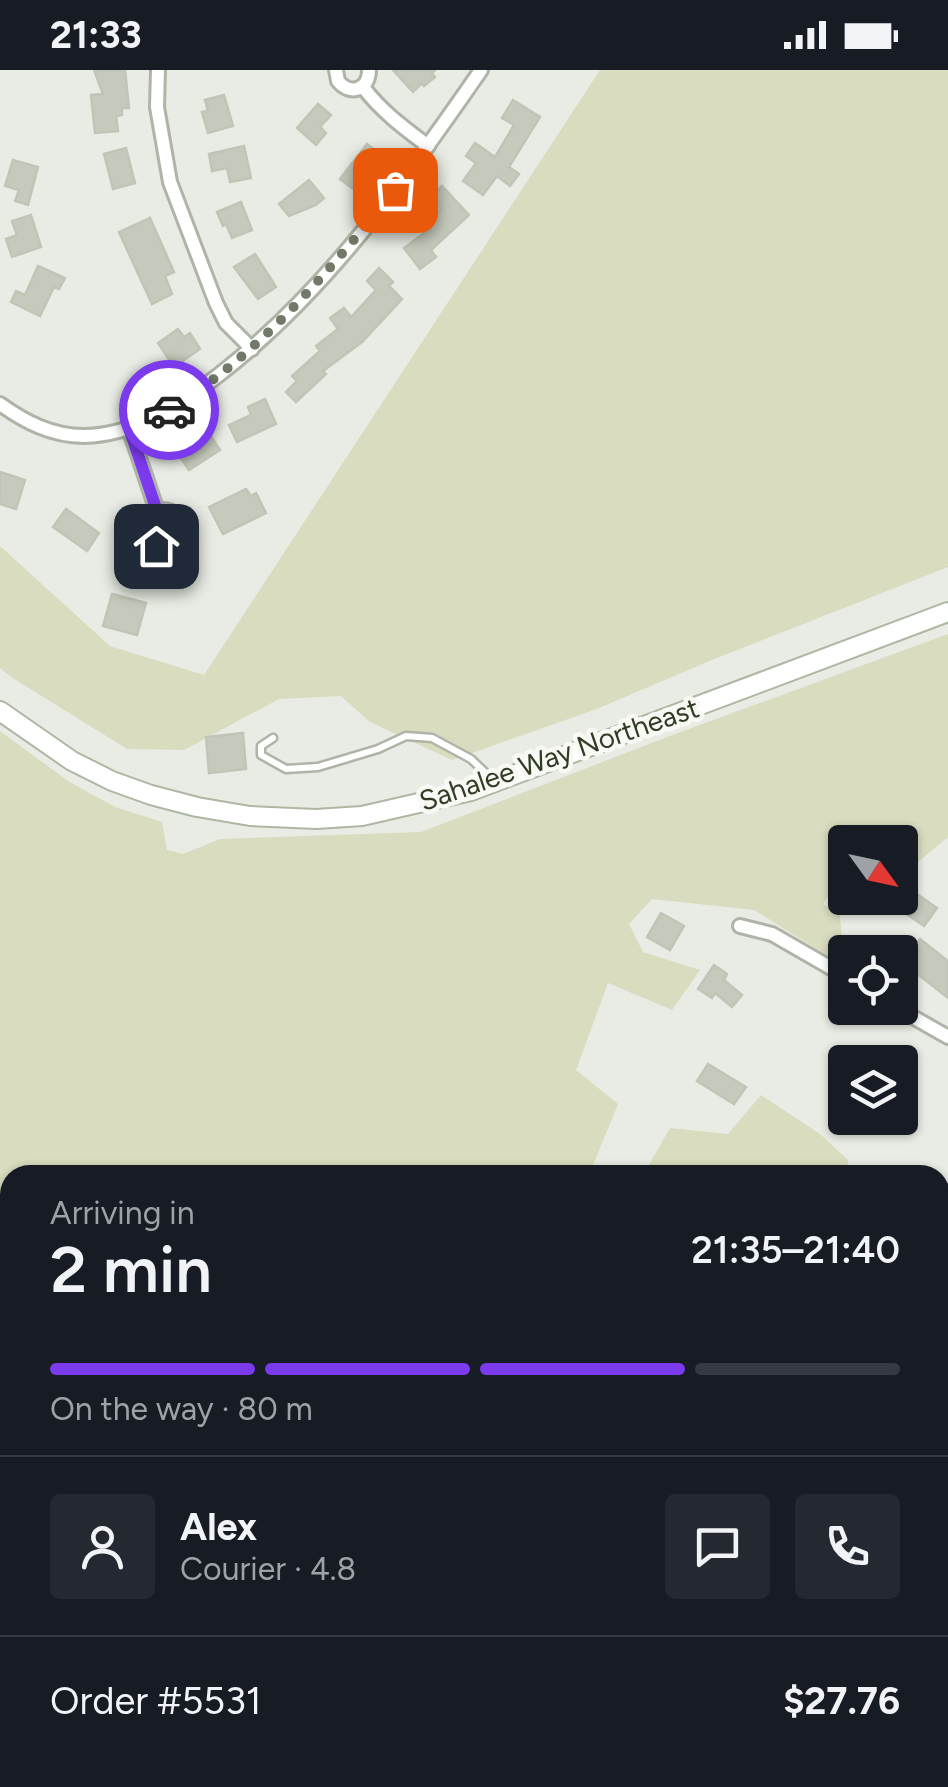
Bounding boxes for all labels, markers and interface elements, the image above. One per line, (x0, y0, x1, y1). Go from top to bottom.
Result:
text: 21:33 (50, 12, 142, 58)
pin (353, 148, 438, 233)
icon: bag (368, 163, 423, 218)
courier (119, 360, 219, 460)
icon: car (142, 383, 197, 438)
pin (114, 504, 199, 589)
icon: home (129, 519, 184, 574)
street label: Sahalee Way Northeast (415, 690, 703, 818)
north arrow (828, 825, 918, 915)
map controls (828, 825, 918, 1135)
button: locate (828, 935, 918, 1025)
button: layers (828, 1045, 918, 1135)
text: Arriving in (50, 1194, 195, 1232)
text: 21:35–21:40 (691, 1227, 900, 1273)
text: 2 min (50, 1230, 212, 1308)
text: On the way · 80 m (50, 1390, 313, 1428)
button: person (50, 1494, 155, 1599)
button: chat (665, 1494, 770, 1599)
button: phone (795, 1494, 900, 1599)
text: Alex (180, 1504, 257, 1550)
text: Courier · 4.8 (180, 1550, 356, 1588)
text: Order #5531 (50, 1678, 262, 1724)
text: $27.76 (783, 1678, 900, 1724)

